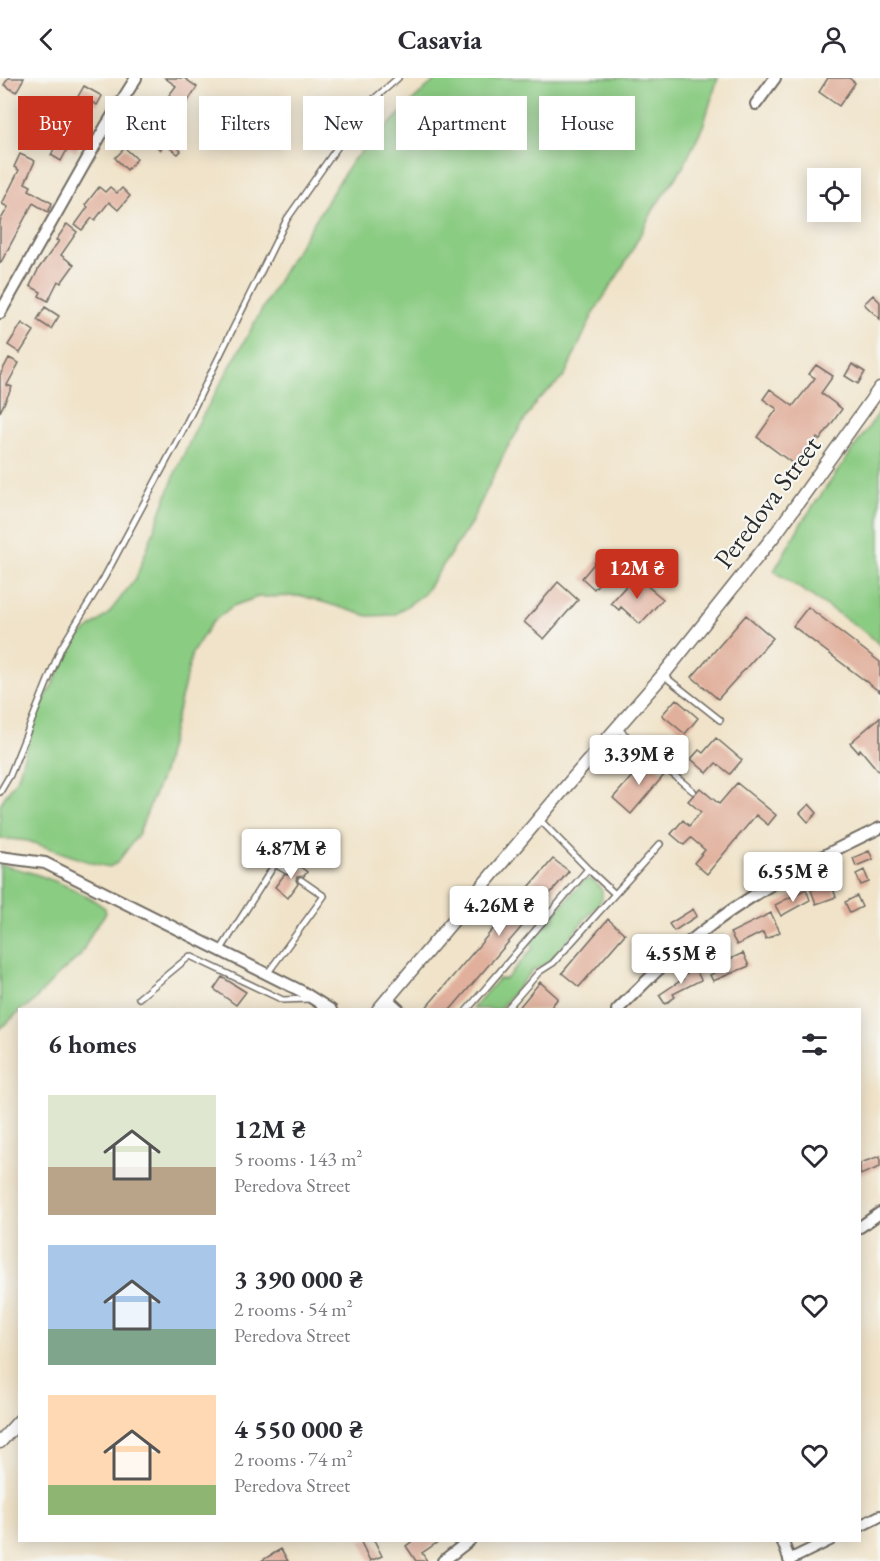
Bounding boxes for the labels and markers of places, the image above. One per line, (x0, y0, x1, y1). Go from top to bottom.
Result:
pin: 12M ₴ (595, 549, 679, 600)
pin: 3.39M ₴ (584, 735, 694, 786)
pin: 4.87M ₴ (236, 829, 346, 880)
pin: 6.55M ₴ (738, 852, 848, 903)
pin: 4.26M ₴ (444, 886, 554, 937)
pin: 4.55M ₴ (626, 934, 736, 985)

